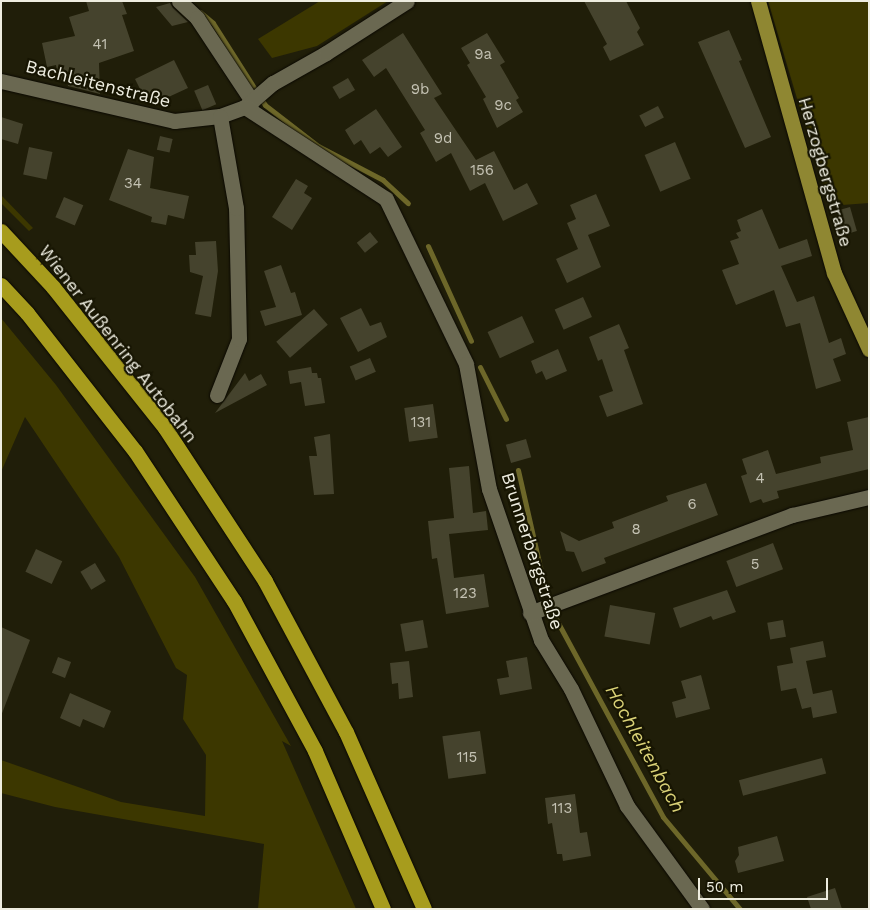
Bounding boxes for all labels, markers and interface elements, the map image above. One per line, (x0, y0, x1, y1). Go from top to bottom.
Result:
house number: 41 (93, 36, 107, 54)
house number: 9a (474, 46, 492, 64)
street label: Bachleitenstraße (23, 56, 173, 112)
house number: 9b (411, 81, 429, 99)
street label: Herzogbergstraße (793, 95, 857, 249)
house number: 9c (494, 97, 512, 115)
house number: 9d (434, 130, 452, 148)
house number: 156 (470, 162, 494, 180)
house number: 34 (124, 175, 142, 193)
street label: Wiener Außenring Autobahn (34, 240, 202, 448)
house number: 131 (411, 414, 431, 432)
street label: Brunnerbergstraße (496, 470, 568, 632)
house number: 4 (755, 470, 765, 488)
house number: 6 (687, 496, 697, 514)
house number: 8 (631, 521, 641, 539)
house number: 5 (751, 556, 759, 574)
house number: 123 (453, 585, 477, 603)
water label: Hochleitenbach (600, 681, 690, 817)
house number: 115 (457, 749, 477, 767)
house number: 113 (552, 800, 572, 818)
scale bar (700, 868, 830, 900)
text: 50 m (706, 878, 743, 896)

